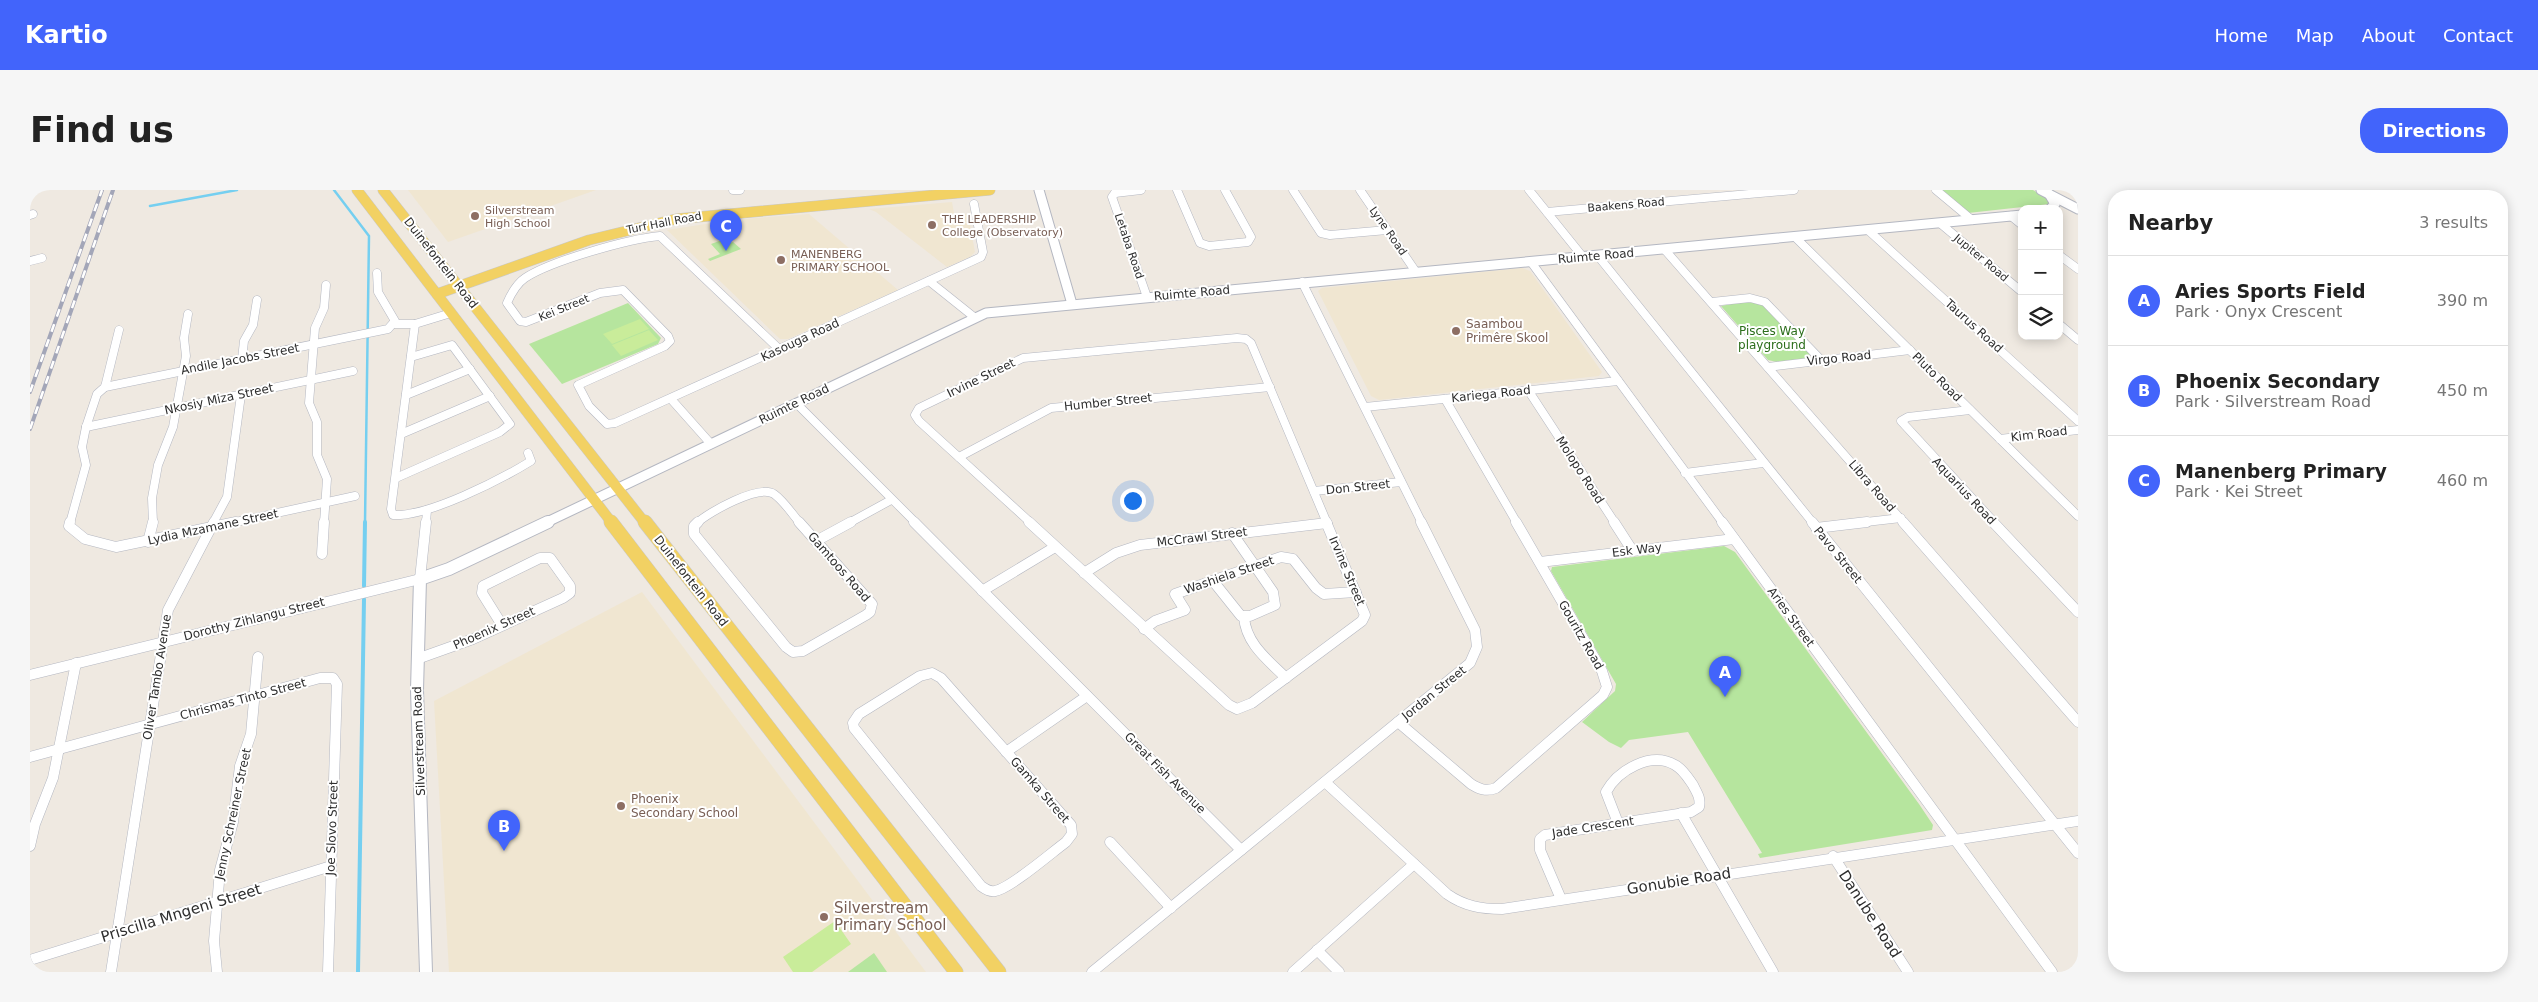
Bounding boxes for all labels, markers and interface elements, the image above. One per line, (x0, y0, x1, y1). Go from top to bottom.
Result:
text: Kartio (25, 21, 108, 49)
text: Home (2215, 25, 2268, 46)
text: Map (2296, 25, 2334, 46)
text: About (2362, 25, 2415, 46)
text: Contact (2443, 25, 2513, 46)
button: Directions (2360, 108, 2508, 153)
text: Find us (30, 110, 174, 150)
street label: Baakens Road (1587, 195, 1665, 215)
place label: Silverstream High School (485, 204, 554, 230)
street label: Lyne Road (1366, 204, 1410, 258)
map controls (2018, 205, 2063, 340)
button: + (2018, 205, 2063, 250)
street label: Turf Hall Road (624, 209, 703, 237)
marker: Silverstream High School (469, 210, 481, 222)
pin: C (710, 210, 742, 251)
street label: Letaba Road (1112, 211, 1146, 281)
text: Nearby (2128, 211, 2213, 235)
place label: THE LEADERSHIP College (Observatory) (941, 213, 1063, 239)
text: 3 results (2419, 213, 2488, 232)
street label: Duinefontein Road (401, 215, 481, 311)
marker: THE LEADERSHIP College (Observatory) (926, 219, 938, 231)
street label: Jupiter Road (1950, 231, 2011, 285)
street label: Ruimte Road (1557, 246, 1635, 266)
place label: MANENBERG PRIMARY SCHOOL (791, 248, 890, 274)
button: − (2018, 250, 2063, 295)
marker: MANENBERG PRIMARY SCHOOL (775, 254, 787, 266)
text: Aries Sports Field (2175, 280, 2366, 302)
street label: Ruimte Road (1153, 283, 1231, 303)
text: A (2138, 291, 2150, 310)
text: 390 m (2437, 291, 2488, 310)
street label: Kei Street (537, 292, 592, 324)
button: layers (2018, 295, 2063, 340)
street label: Taurus Road (1941, 296, 2006, 356)
text: Park · Onyx Crescent (2175, 302, 2342, 321)
street label: Kasouga Road (758, 316, 842, 364)
place label: Saambou Primêre Skool (1466, 317, 1548, 345)
park label: Pisces Way playground (1738, 324, 1806, 352)
marker: Saambou Primêre Skool (1450, 325, 1462, 337)
street label: Andile Jacobs Street (180, 341, 301, 377)
street label: Virgo Road (1806, 348, 1872, 368)
street label: Pluto Road (1909, 349, 1965, 405)
street label: Irvine Street (945, 355, 1018, 401)
text: Phoenix Secondary (2175, 370, 2380, 392)
street label: Nkosiy Miza Street (163, 381, 275, 417)
street label: Ruimte Road (757, 381, 831, 427)
text: B (2138, 381, 2150, 400)
text: 450 m (2437, 381, 2488, 400)
street label: Kariega Road (1451, 383, 1531, 405)
street label: Humber Street (1063, 390, 1153, 414)
text: Park · Silverstream Road (2175, 392, 2371, 411)
street label: Kim Road (2010, 424, 2068, 444)
street label: Molopo Road (1553, 434, 1607, 506)
street label: Aquarius Road (1929, 455, 1999, 527)
street label: Libra Road (1846, 457, 1898, 515)
text: Manenberg Primary (2175, 460, 2387, 482)
text: C (2138, 471, 2150, 490)
text: 460 m (2437, 471, 2488, 490)
street label: Don Street (1325, 477, 1391, 497)
text: Park · Kei Street (2175, 482, 2303, 501)
your location (1120, 488, 1146, 514)
street label: Lydia Mzamane Street (146, 506, 280, 548)
street label: McCrawl Street (1156, 524, 1248, 549)
street label: Pavo Street (1811, 524, 1865, 586)
street label: Gamtoos Road (805, 529, 873, 605)
street label: Duinefontein Road (651, 533, 731, 629)
street label: Irvine Street (1326, 534, 1368, 608)
street label: Esk Way (1611, 540, 1663, 560)
street label: Washiela Street (1182, 553, 1276, 597)
street label: Aries Street (1765, 584, 1818, 650)
street label: Dorothy Zihlangu Street (182, 595, 326, 643)
street label: Gouritz Road (1556, 598, 1606, 672)
street label: Phoenix Street (451, 604, 537, 652)
street label: Oliver Tambo Avenue (140, 613, 174, 741)
pin: A (1709, 656, 1741, 697)
street label: Jordan Street (1398, 663, 1469, 724)
street label: Chrismas Tinto Street (178, 675, 308, 723)
street label: Silverstream Road (410, 686, 428, 796)
street label: Great Fish Avenue (1122, 730, 1208, 816)
street label: Jenny Schreiner Street (212, 747, 254, 882)
street label: Gamka Street (1008, 754, 1073, 826)
street label: Joe Slovo Street (323, 780, 341, 877)
place label: Phoenix Secondary School (631, 792, 738, 820)
marker: Phoenix Secondary School (615, 800, 627, 812)
pin: B (488, 810, 520, 851)
street label: Jade Crescent (1550, 814, 1635, 841)
street label: Gonubie Road (1626, 864, 1732, 898)
street label: Danube Road (1835, 867, 1905, 961)
street label: Priscilla Mngeni Street (99, 880, 264, 946)
place label: Silverstream Primary School (834, 899, 947, 934)
marker: Silverstream Primary School (818, 911, 830, 923)

